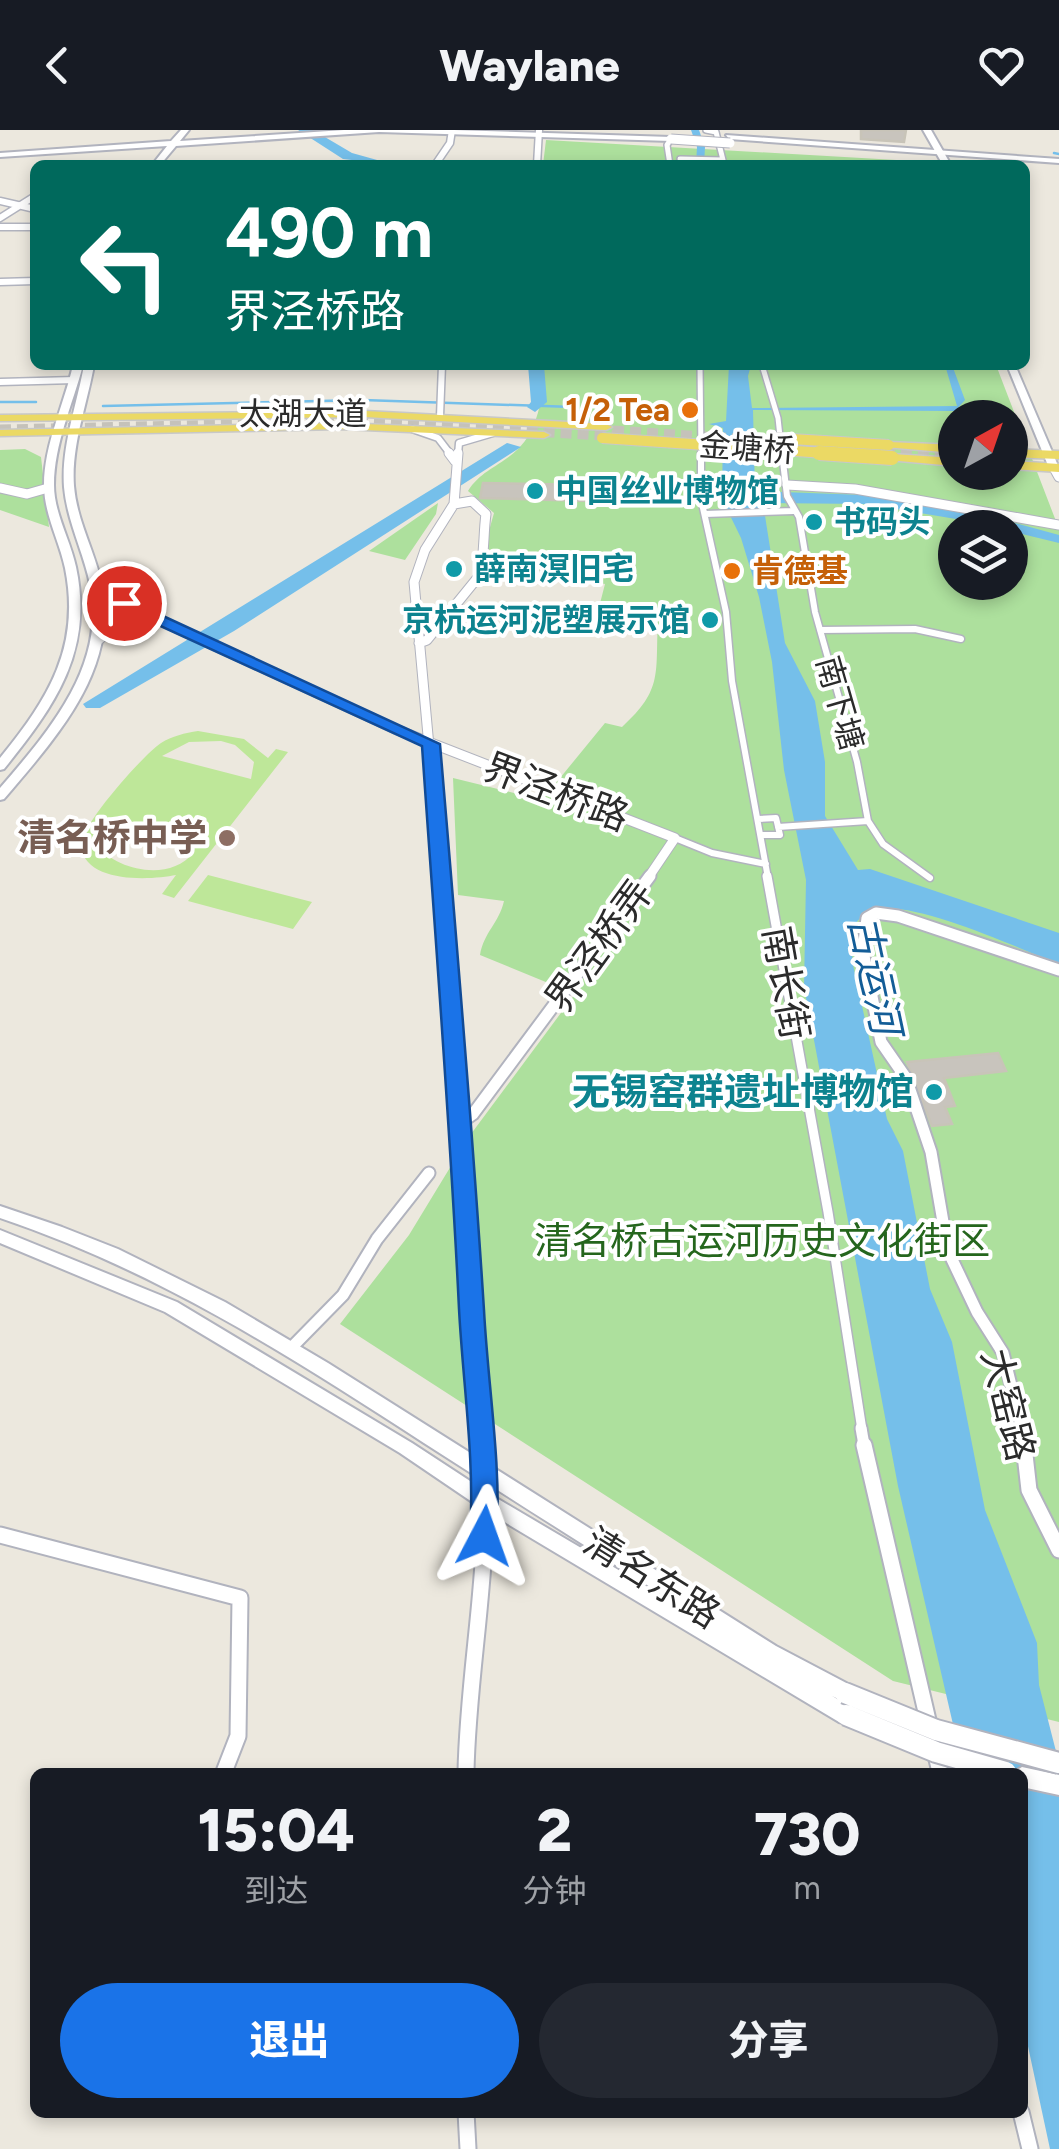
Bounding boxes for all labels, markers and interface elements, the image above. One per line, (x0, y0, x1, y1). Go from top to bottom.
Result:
icon: back (30, 38, 85, 93)
text: Waylane (439, 38, 620, 92)
icon: heart (974, 38, 1029, 93)
text: 490 m (225, 190, 433, 275)
icon: left (60, 200, 190, 330)
text: 界泾桥路 (225, 284, 405, 338)
place label: 1/2 Tea (565, 391, 670, 429)
street label: 太湖大道 (239, 395, 367, 433)
marker: 1/2 Tea (679, 399, 701, 421)
north arrow (938, 400, 1028, 490)
map controls (938, 400, 1028, 600)
street label: 金塘桥 (698, 426, 796, 470)
place label: 中国丝业博物馆 (555, 472, 779, 510)
marker: 中国丝业博物馆 (524, 480, 546, 502)
place label: 书码头 (834, 503, 930, 541)
button: layers (938, 510, 1028, 600)
marker: 书码头 (803, 511, 825, 533)
place label: 薛南溟旧宅 (474, 550, 634, 588)
place label: 肯德基 (752, 552, 848, 590)
marker: 薛南溟旧宅 (443, 558, 465, 580)
marker: 肯德基 (721, 560, 743, 582)
pin (82, 561, 167, 646)
icon: arrive (97, 576, 152, 631)
place label: 京杭运河泥塑展示馆 (402, 601, 690, 639)
marker: 京杭运河泥塑展示馆 (699, 609, 721, 631)
street label: 南下塘 (809, 652, 871, 754)
street label: 界泾桥路 (477, 743, 635, 841)
place label: 清名桥中学 (17, 815, 207, 861)
marker: 清名桥中学 (216, 827, 238, 849)
street label: 界泾桥弄 (536, 871, 662, 1021)
water label: 古运河 (839, 911, 912, 1046)
street label: 南长街 (753, 923, 819, 1043)
place label: 无锡窑群遗址博物馆 (572, 1069, 914, 1115)
marker: 无锡窑群遗址博物馆 (923, 1081, 945, 1103)
park label: 清名桥古运河历史文化街区 (534, 1218, 990, 1264)
street label: 大窑路 (972, 1344, 1044, 1466)
position arrow (432, 1484, 536, 1588)
street label: 清名东路 (575, 1518, 729, 1638)
text: 15:04 (197, 1794, 355, 1866)
text: 2 (537, 1794, 572, 1866)
text: 730 (754, 1798, 861, 1870)
text: m (794, 1869, 821, 1907)
text: 到达 (244, 1872, 308, 1910)
text: 分钟 (522, 1872, 586, 1910)
button: 退出 (60, 1983, 519, 2098)
button: 分享 (539, 1983, 998, 2098)

